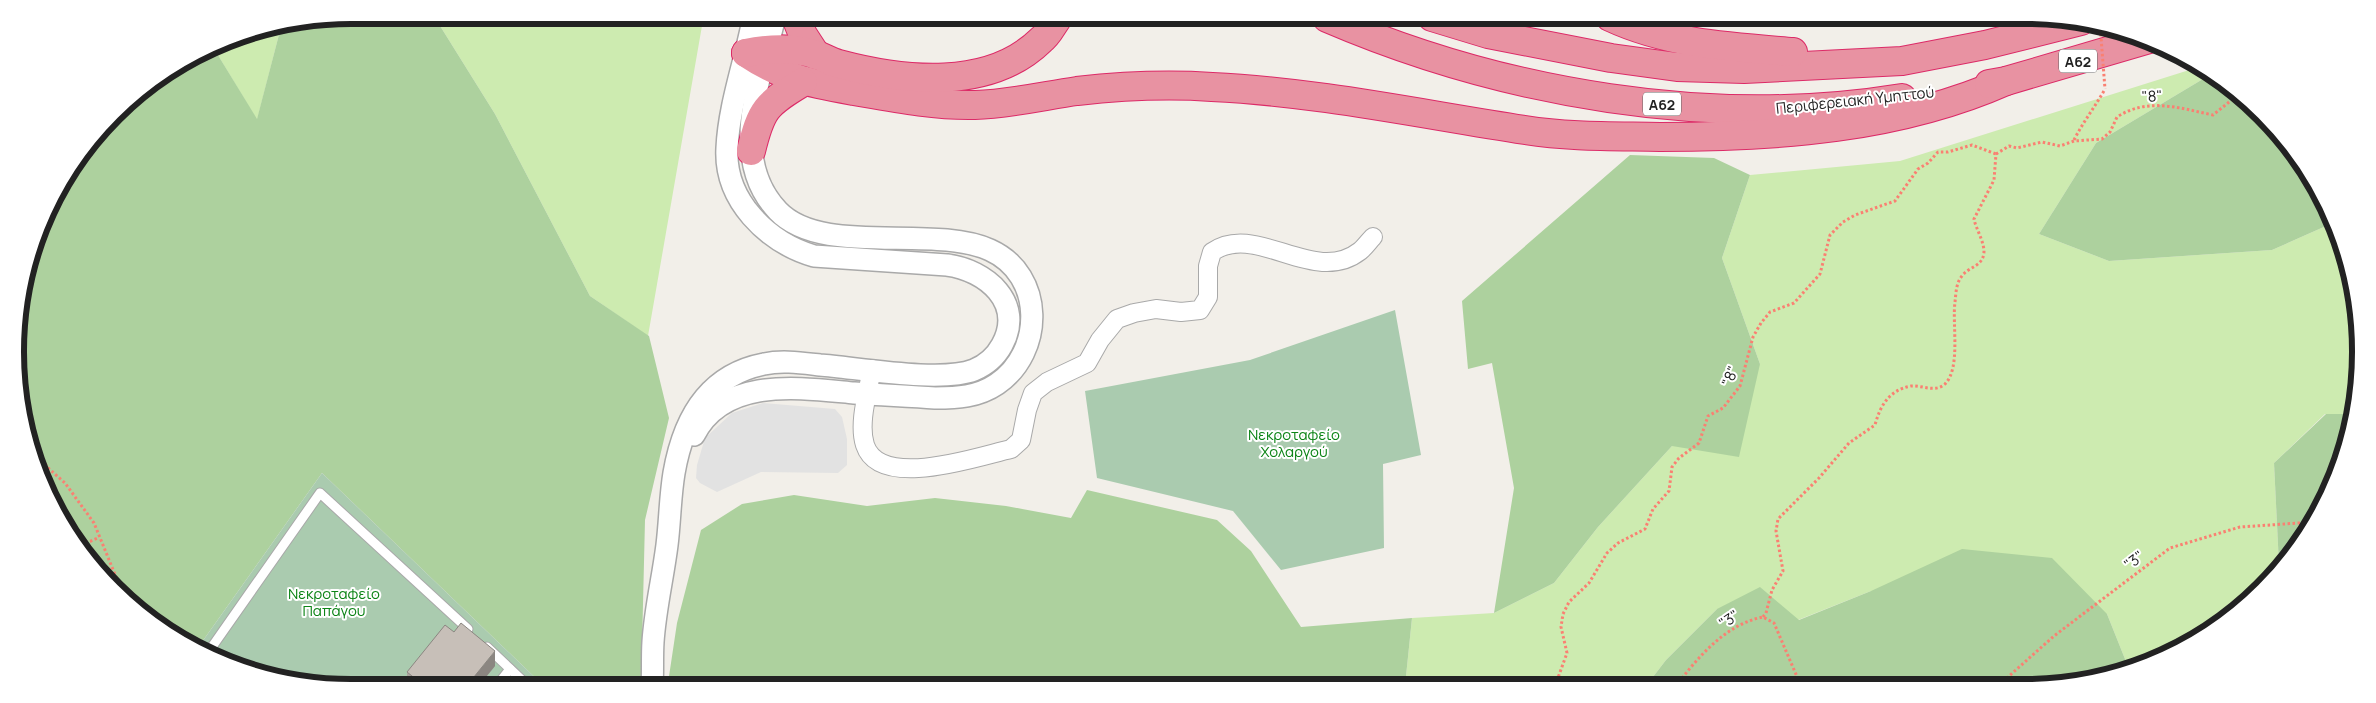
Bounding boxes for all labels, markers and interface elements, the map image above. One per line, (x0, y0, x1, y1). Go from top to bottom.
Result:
road number: Α62 (2059, 49, 2097, 72)
street label: Περιφερειακή Υμηττού (1775, 81, 1935, 119)
street label: "8" (2141, 85, 2163, 107)
road number: Α62 (1643, 92, 1681, 116)
street label: "8" (1716, 363, 1744, 389)
park label: Νεκροταφείο Χολαργού (1248, 424, 1340, 462)
street label: "3" (2120, 546, 2148, 574)
park label: Νεκροταφείο Παπάγου (288, 583, 380, 621)
street label: "3" (1715, 605, 1743, 633)

